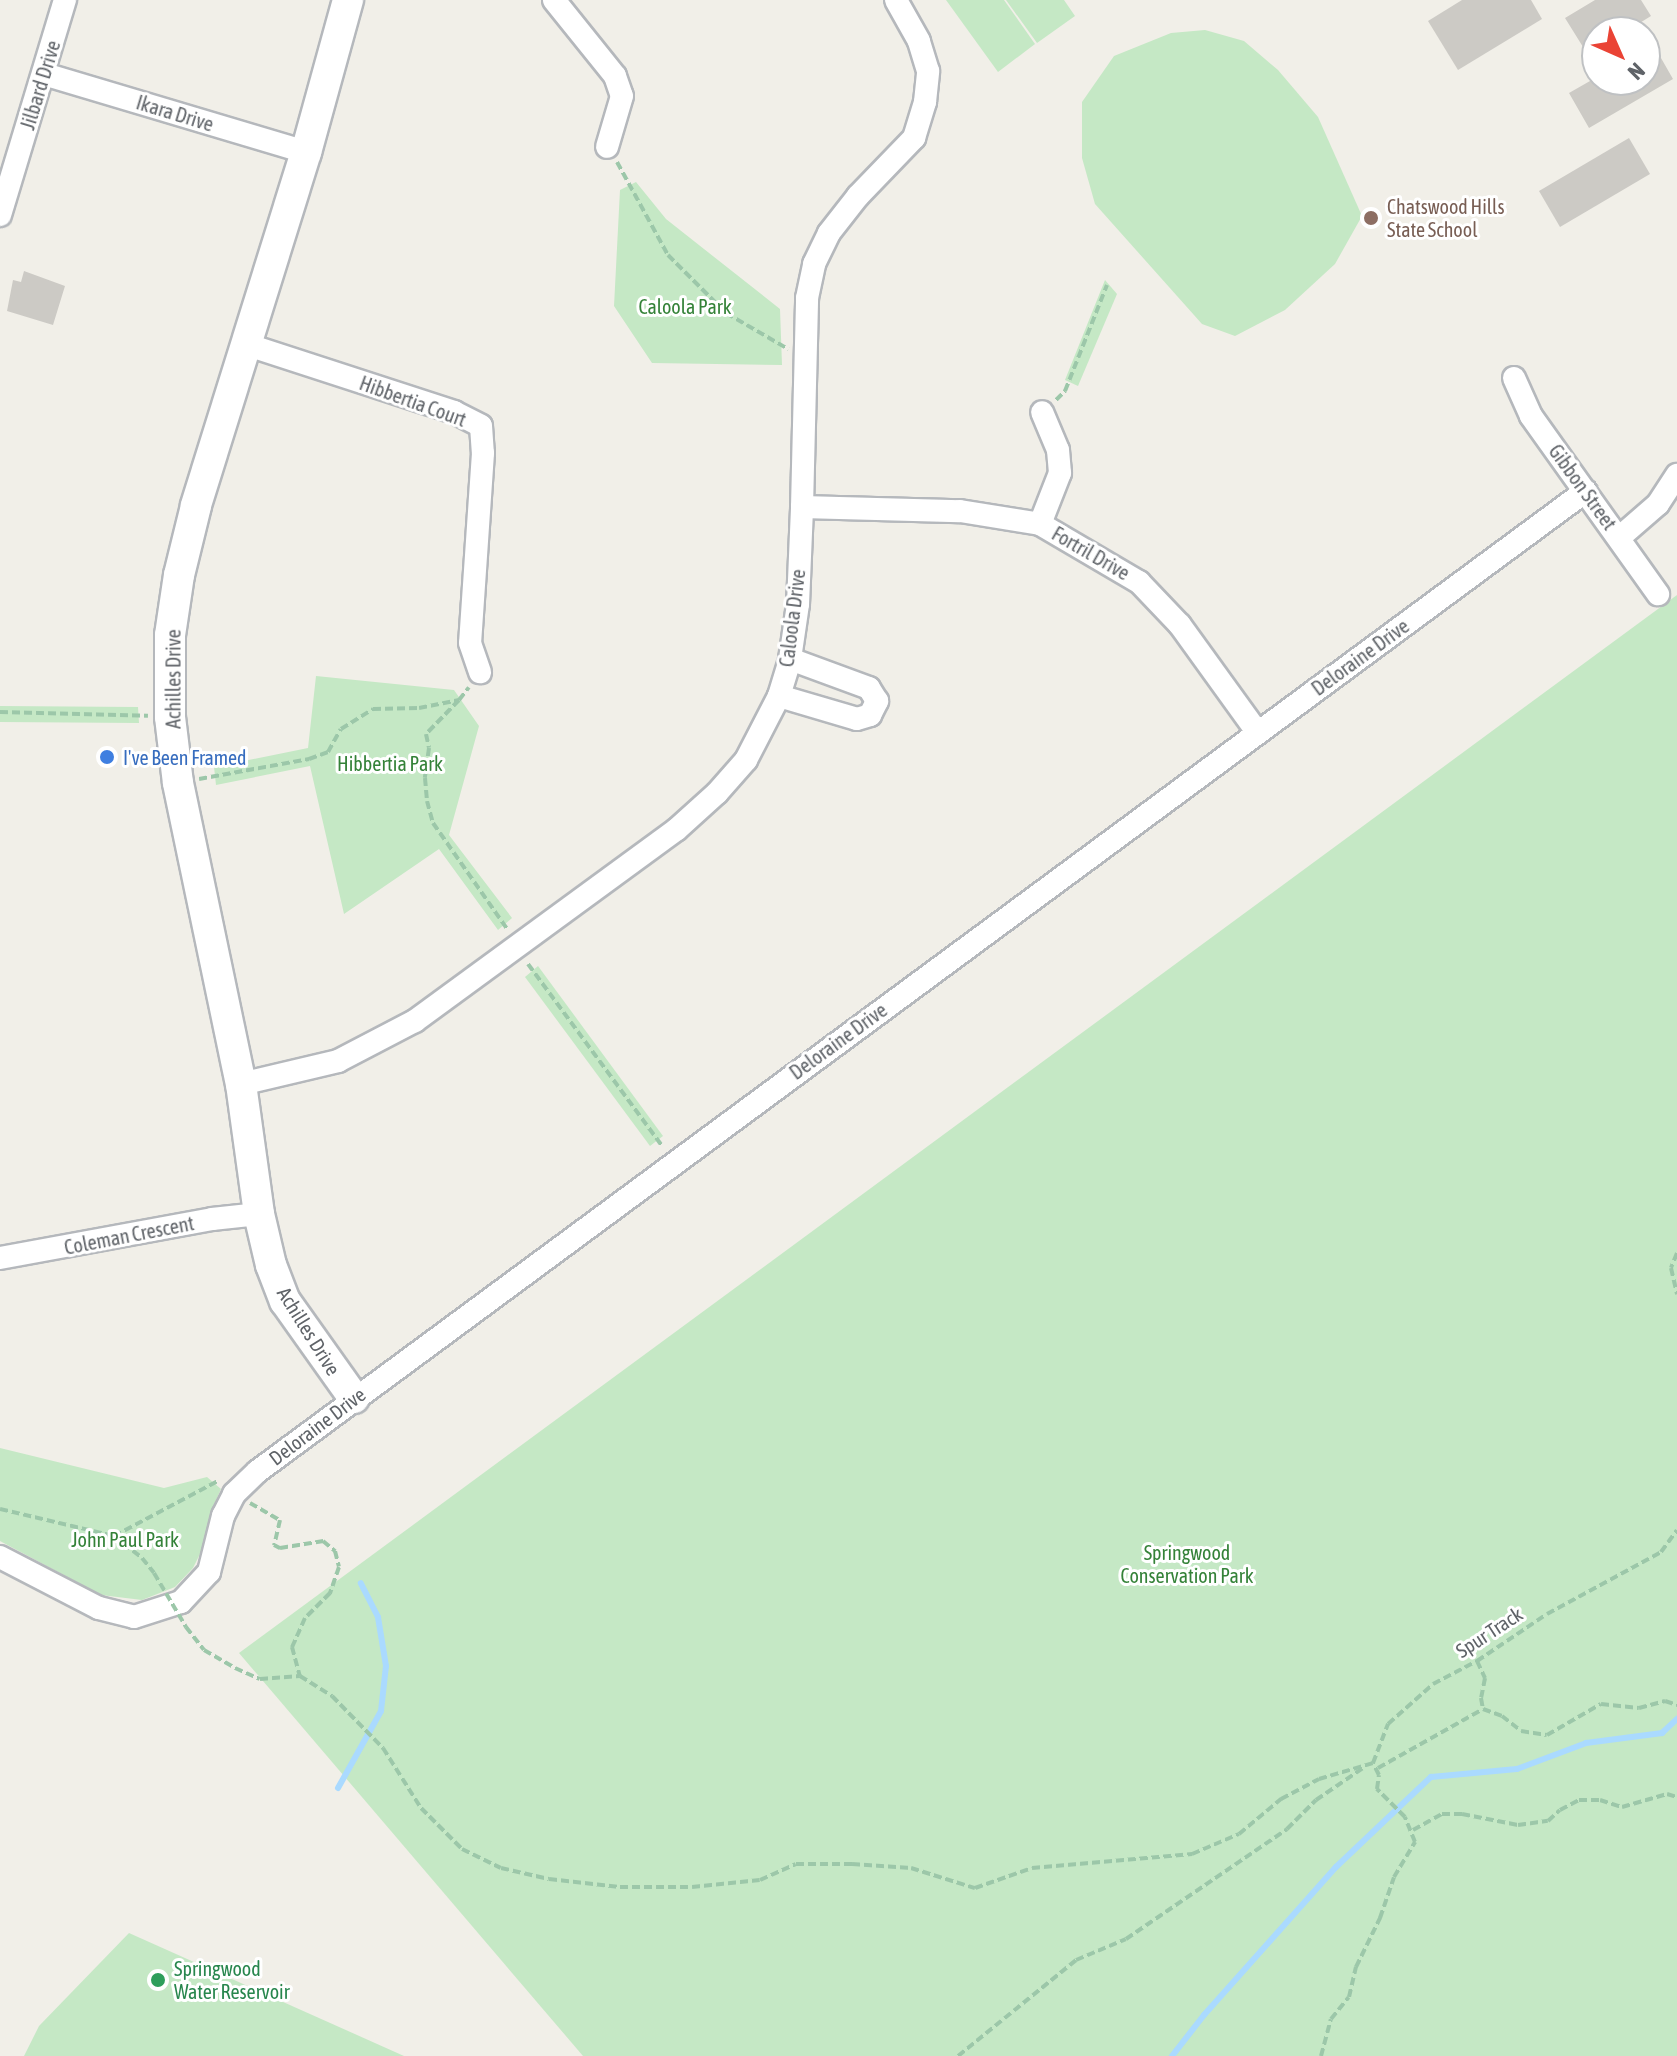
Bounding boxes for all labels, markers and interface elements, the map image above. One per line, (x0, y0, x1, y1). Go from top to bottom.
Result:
north arrow (1581, 16, 1661, 96)
street label: Jilbard Drive (15, 37, 65, 133)
text: N (1623, 58, 1650, 85)
street label: Ikara Drive (133, 90, 217, 136)
place label: Chatswood Hills State School (1387, 194, 1504, 241)
marker: Chatswood Hills State School (1362, 209, 1380, 227)
park label: Caloola Park (639, 294, 731, 318)
street label: Hibbertia Court (356, 371, 470, 431)
street label: Gibbon Street (1544, 440, 1622, 534)
street label: Fortril Drive (1048, 521, 1134, 585)
street label: Caloola Drive (774, 568, 810, 668)
street label: Deloraine Drive (1307, 614, 1413, 700)
street label: Achilles Drive (161, 629, 185, 729)
place label: I've Been Framed (123, 745, 247, 769)
marker: I've Been Framed (98, 748, 116, 766)
park label: Hibbertia Park (337, 751, 443, 775)
street label: Deloraine Drive (785, 998, 891, 1084)
street label: Coleman Crescent (62, 1211, 196, 1259)
street label: Achilles Drive (272, 1282, 346, 1380)
street label: Deloraine Drive (264, 1382, 370, 1470)
park label: John Paul Park (71, 1527, 179, 1551)
park label: Springwood Conservation Park (1120, 1541, 1254, 1588)
street label: Spur Track (1451, 1602, 1527, 1662)
place label: Springwood Water Reservoir (174, 1956, 290, 2003)
marker: Springwood Water Reservoir (149, 1971, 167, 1989)

